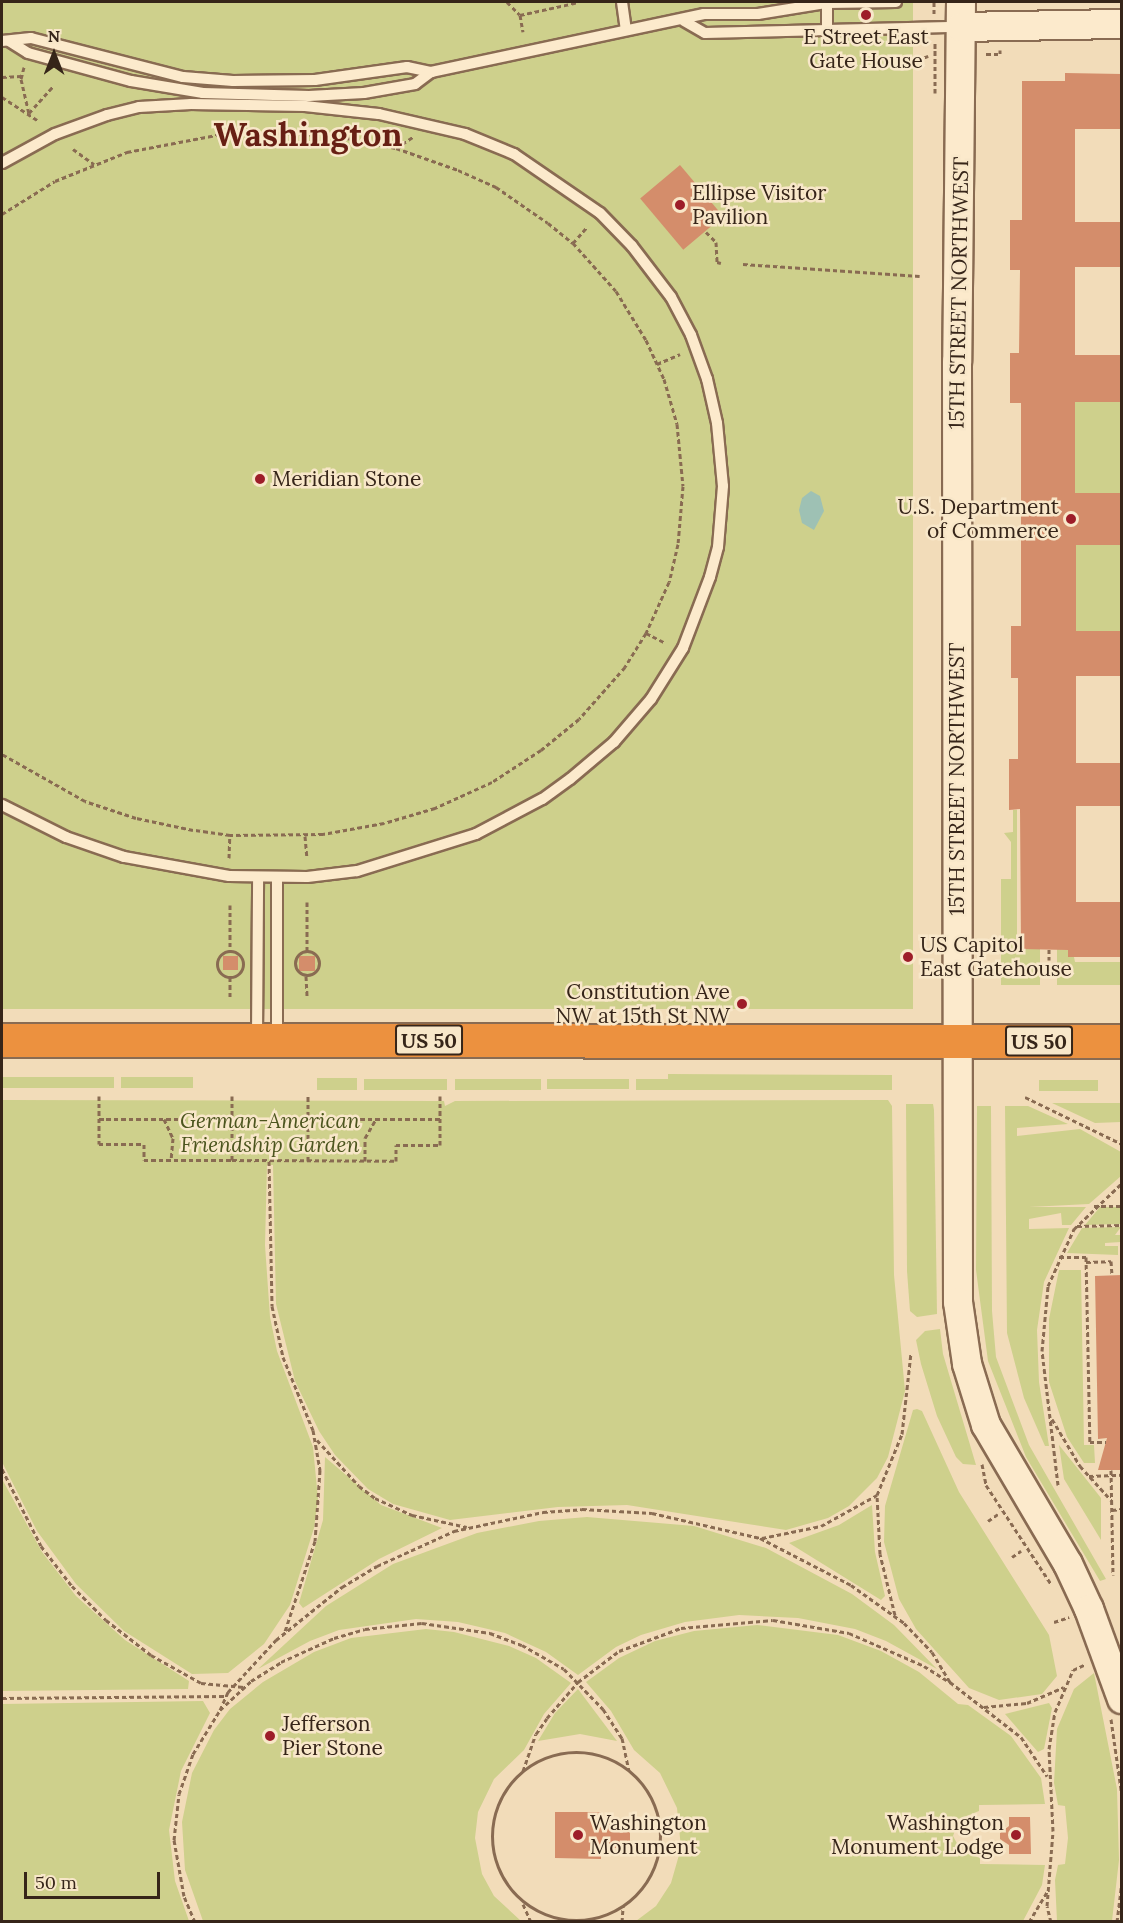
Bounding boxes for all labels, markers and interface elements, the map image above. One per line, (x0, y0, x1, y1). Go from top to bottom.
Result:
marker: E Street East Gate House (859, 8, 873, 22)
north arrow (24, 24, 84, 84)
place label: E Street East Gate House (803, 24, 929, 74)
text: N (48, 26, 60, 46)
district label: Washington (213, 115, 403, 155)
street label: 15TH STREET NORTHWEST (944, 156, 974, 430)
place label: Ellipse Visitor Pavilion (692, 180, 826, 230)
marker: Ellipse Visitor Pavilion (673, 198, 687, 212)
place label: Meridian Stone (272, 466, 421, 492)
marker: Meridian Stone (253, 472, 267, 486)
place label: U.S. Department of Commerce (897, 494, 1059, 544)
marker: U.S. Department of Commerce (1064, 512, 1078, 526)
street label: 15TH STREET NORTHWEST (944, 643, 970, 915)
place label: US Capitol East Gatehouse (920, 932, 1072, 982)
marker: US Capitol East Gatehouse (901, 950, 915, 964)
place label: Constitution Ave NW at 15th St NW (556, 979, 730, 1029)
marker: Constitution Ave NW at 15th St NW (735, 997, 749, 1011)
road number: US 50 (394, 1023, 464, 1057)
road number: US 50 (1004, 1024, 1074, 1058)
park label: German-American Friendship Garden (180, 1108, 360, 1158)
place label: Jefferson Pier Stone (282, 1711, 383, 1761)
marker: Jefferson Pier Stone (263, 1729, 277, 1743)
place label: Washington Monument (590, 1810, 707, 1860)
place label: Washington Monument Lodge (831, 1810, 1004, 1860)
marker: Washington Monument (571, 1828, 585, 1842)
marker: Washington Monument Lodge (1009, 1828, 1023, 1842)
scale bar (27, 1860, 164, 1898)
text: 50 m (35, 1871, 77, 1894)

